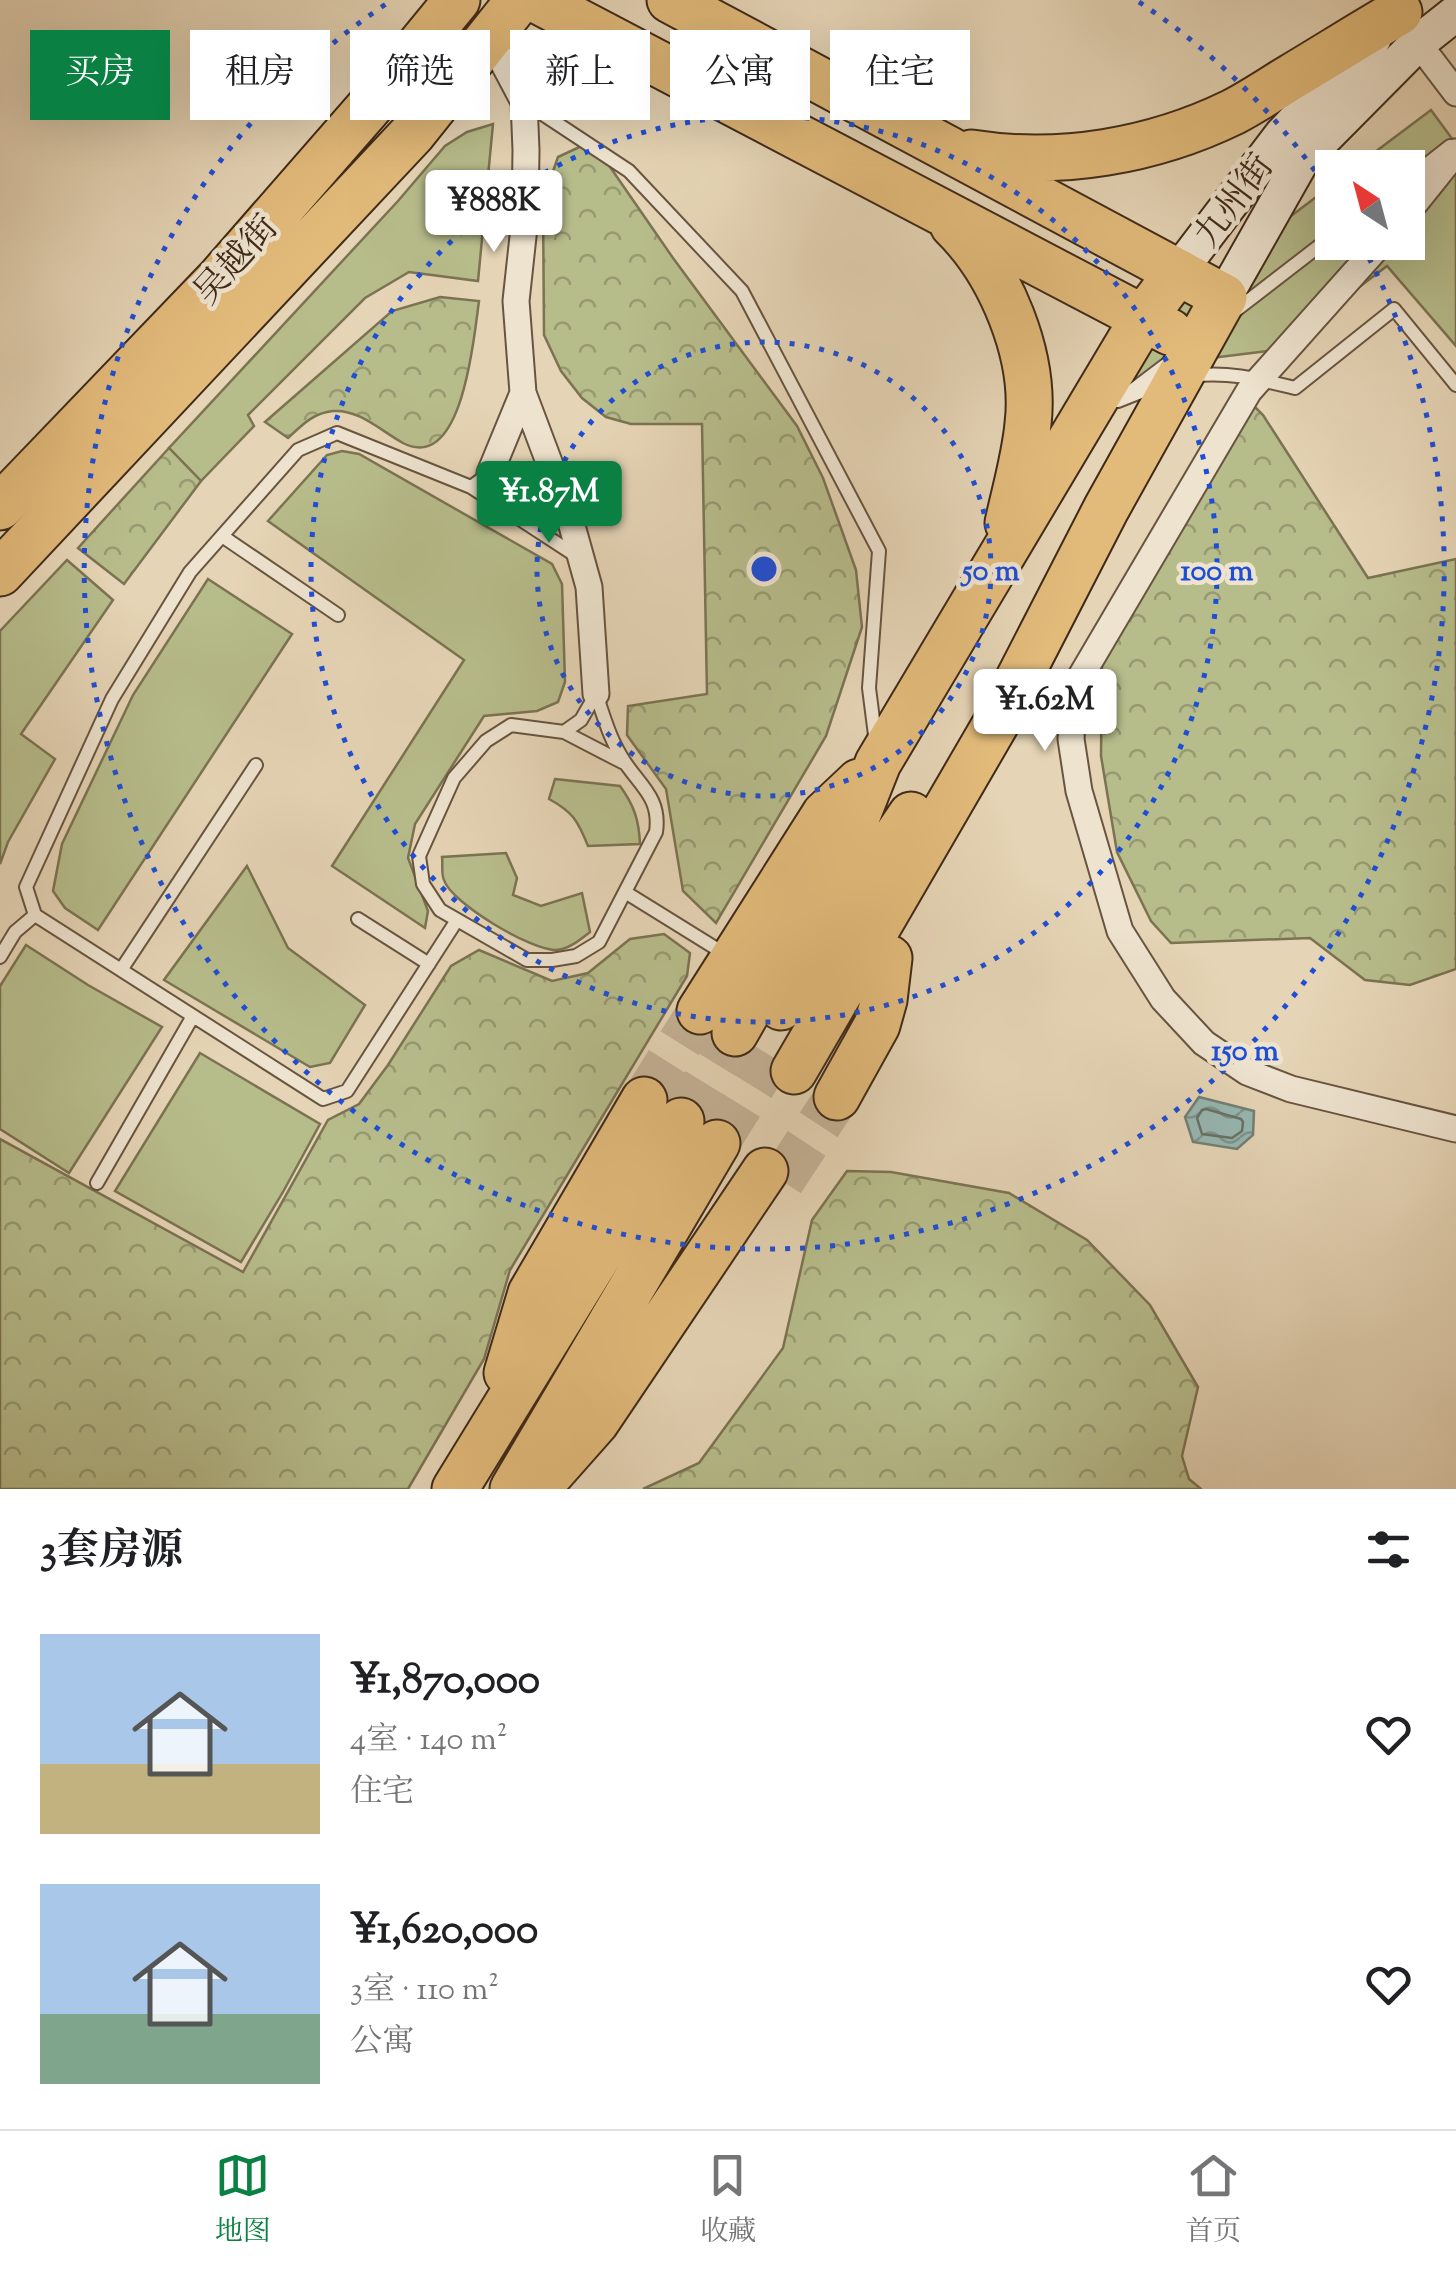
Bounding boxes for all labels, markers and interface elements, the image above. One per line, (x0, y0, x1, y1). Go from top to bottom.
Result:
chip: 买房 (30, 30, 170, 120)
chip: 租房 (190, 30, 330, 120)
chip: 筛选 (350, 30, 490, 120)
chip: 新上 (510, 30, 650, 120)
chip: 公寓 (670, 30, 810, 120)
chip: 住宅 (830, 30, 970, 120)
street label: 九州街 (1184, 145, 1288, 259)
north arrow (1315, 150, 1425, 260)
map controls (1315, 150, 1425, 260)
pin: ¥888K (424, 170, 564, 255)
text: ¥888K (447, 179, 541, 225)
street label: 吴越街 (184, 205, 292, 317)
pin: ¥1.87M (468, 461, 630, 546)
text: ¥1.87M (499, 470, 599, 516)
centre of rings (746, 551, 782, 587)
text: 50 m (960, 551, 1020, 594)
text: 100 m (1181, 551, 1254, 594)
pin: ¥1.62M (964, 669, 1126, 754)
text: ¥1.62M (996, 678, 1094, 724)
text: 150 m (1211, 1031, 1279, 1074)
icon: filters (1361, 1522, 1416, 1577)
text: 3套房源 (40, 1523, 183, 1583)
text: ¥1,870,000 (350, 1652, 540, 1712)
icon: home (120, 1674, 240, 1794)
icon: heart (1361, 1707, 1416, 1762)
text: 4室 · 140 m² (350, 1718, 508, 1764)
text: 住宅 (350, 1770, 414, 1816)
text: ¥1,620,000 (350, 1902, 538, 1962)
icon: home (120, 1924, 240, 2044)
icon: heart (1361, 1957, 1416, 2012)
text: 3室 · 110 m² (350, 1968, 499, 2014)
text: 公寓 (350, 2020, 414, 2066)
tab: 地图 (215, 2148, 271, 2253)
tab: 收藏 (700, 2148, 756, 2253)
tab: 首页 (1185, 2148, 1241, 2253)

